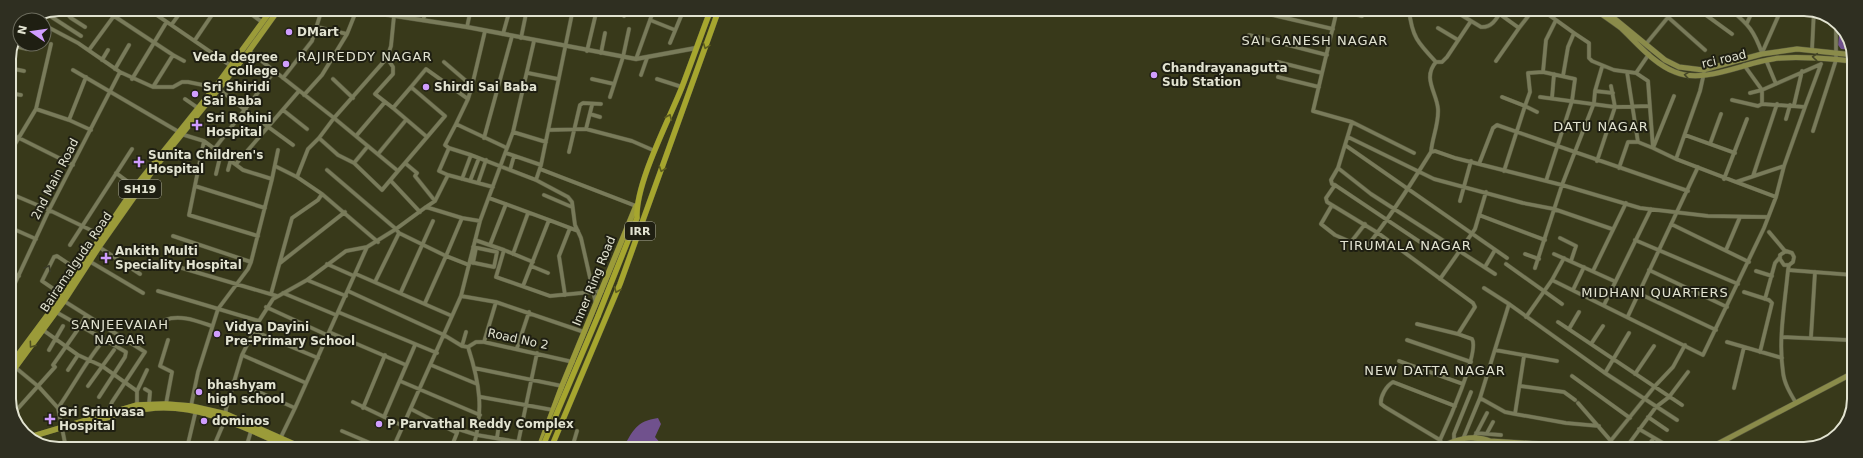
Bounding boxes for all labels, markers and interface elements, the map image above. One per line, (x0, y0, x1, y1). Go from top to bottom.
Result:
north arrow (12, 12, 52, 52)
text: N (15, 24, 30, 36)
place label: DMart (297, 25, 339, 39)
marker: DMart (284, 27, 294, 37)
district label: SAI GANESH NAGAR (1242, 33, 1388, 48)
one-way arrow (702, 42, 710, 49)
street label: rci road (1700, 47, 1748, 71)
district label: RAJIREDDY NAGAR (297, 49, 433, 64)
place label: Veda degree college (193, 50, 278, 78)
one-way arrow (1812, 53, 1818, 62)
marker: Veda degree college (281, 59, 291, 69)
place label: Chandrayanagutta Sub Station (1162, 61, 1288, 89)
marker: Chandrayanagutta Sub Station (1149, 70, 1159, 80)
one-way arrow (1684, 71, 1691, 80)
place label: Sri Shiridi Sai Baba (203, 80, 270, 108)
place label: Shirdi Sai Baba (434, 80, 537, 94)
marker: Shirdi Sai Baba (421, 82, 431, 92)
marker: Sri Shiridi Sai Baba (190, 89, 200, 99)
place label: Sri Rohini Hospital (206, 111, 272, 139)
one-way arrow (664, 114, 672, 122)
marker: Sri Rohini Hospital (191, 119, 203, 131)
district label: DATU NAGAR (1553, 119, 1649, 134)
street label: 2nd Main Road (29, 136, 81, 222)
place label: Sunita Children's Hospital (148, 148, 263, 176)
marker: Sunita Children's Hospital (133, 156, 145, 168)
one-way arrow (659, 165, 667, 172)
road number: SH19 (119, 180, 161, 198)
street label: Bairamalguda Road (37, 209, 115, 315)
road number: IRR (625, 222, 655, 240)
street label: Inner Ring Road (570, 234, 618, 328)
district label: TIRUMALA NAGAR (1339, 238, 1472, 253)
place label: Ankith Multi Speciality Hospital (115, 244, 242, 272)
marker: Ankith Multi Speciality Hospital (100, 252, 112, 264)
one-way arrow (43, 265, 51, 273)
district label: MIDHANI QUARTERS (1581, 285, 1729, 300)
one-way arrow (614, 287, 622, 294)
district label: SANJEEVAIAH NAGAR (71, 317, 169, 347)
place label: Vidya Dayini Pre-Primary School (225, 320, 355, 348)
street label: Road No 2 (486, 326, 550, 352)
marker: Vidya Dayini Pre-Primary School (212, 329, 222, 339)
one-way arrow (30, 341, 37, 348)
district label: NEW DATTA NAGAR (1364, 363, 1506, 378)
place label: bhashyam high school (207, 378, 284, 406)
marker: bhashyam high school (194, 387, 204, 397)
place label: Sri Srinivasa Hospital (59, 405, 144, 433)
marker: Sri Srinivasa Hospital (44, 413, 56, 425)
place label: dominos (212, 414, 269, 428)
marker: dominos (199, 416, 209, 426)
place label: P Parvathal Reddy Complex (387, 417, 574, 431)
marker: P Parvathal Reddy Complex (374, 419, 384, 429)

